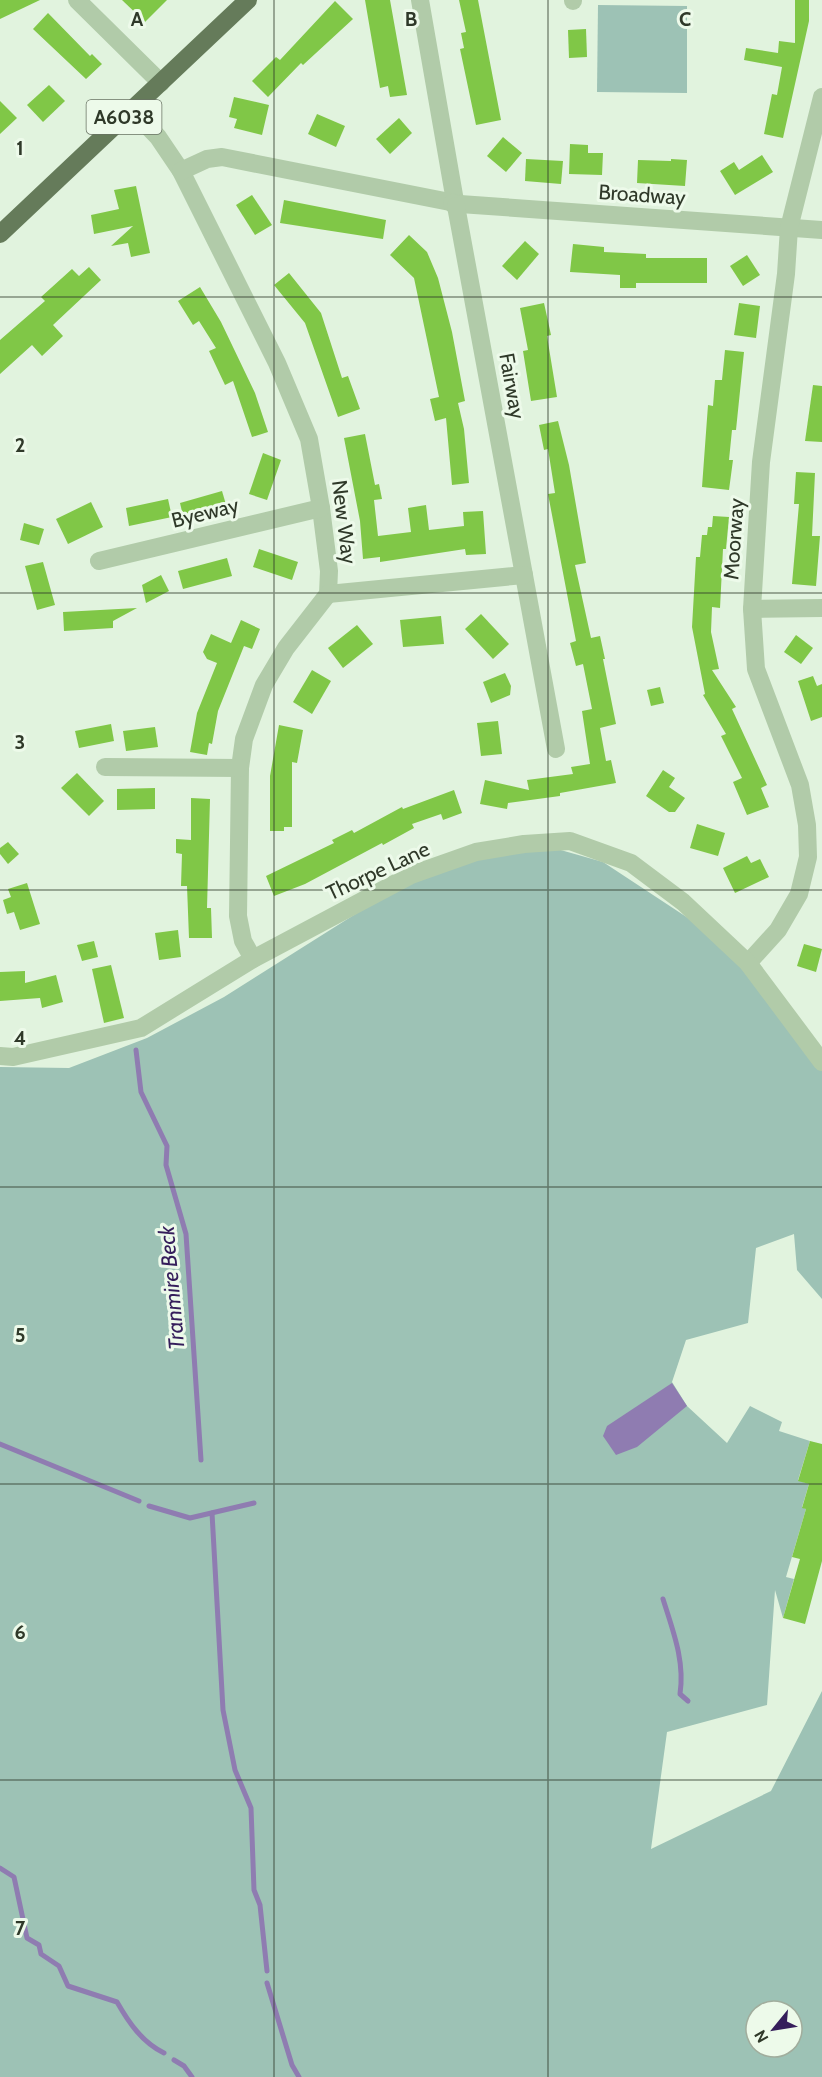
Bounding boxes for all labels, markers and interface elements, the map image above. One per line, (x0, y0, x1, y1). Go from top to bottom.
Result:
text: A (131, 7, 144, 31)
text: B (405, 7, 417, 31)
text: C (679, 7, 691, 31)
road number: A6038 (86, 100, 162, 134)
text: 1 (16, 136, 24, 160)
street label: Broadway (598, 179, 687, 210)
street label: Fairway (494, 351, 531, 421)
text: 2 (15, 433, 25, 457)
street label: New Way (327, 478, 362, 566)
street label: Byeway (169, 492, 242, 533)
street label: Moorway (718, 497, 749, 581)
text: 3 (15, 730, 25, 754)
street label: Thorpe Lane (322, 836, 434, 905)
text: 4 (14, 1026, 26, 1050)
water label: Tranmire Beck (153, 1224, 190, 1351)
text: 5 (15, 1323, 25, 1347)
text: 6 (14, 1620, 26, 1644)
text: 7 (15, 1916, 26, 1940)
north arrow (744, 1999, 804, 2059)
text: N (750, 2027, 772, 2046)

